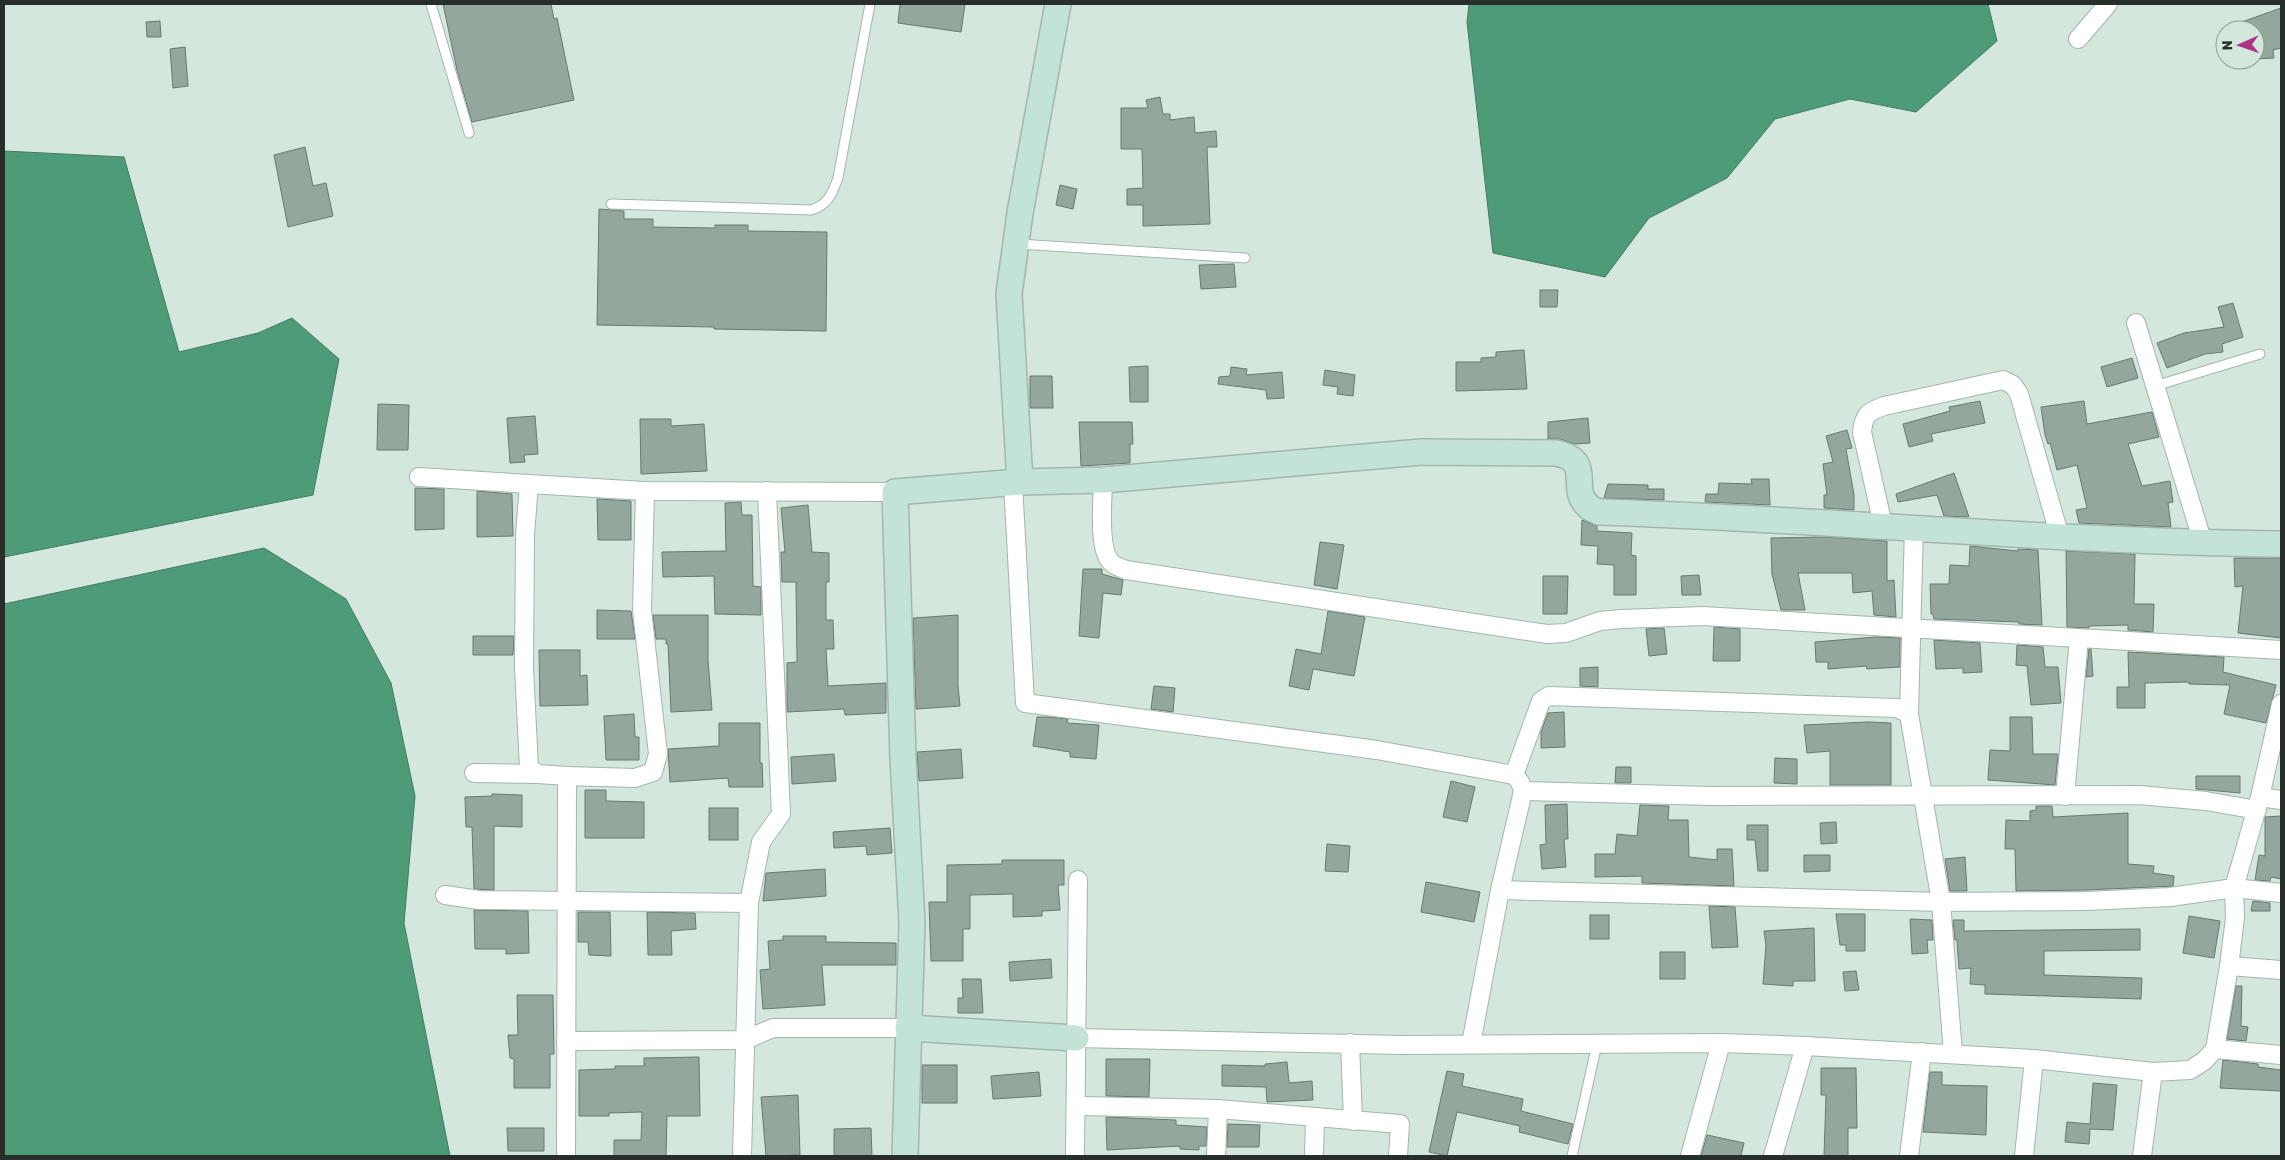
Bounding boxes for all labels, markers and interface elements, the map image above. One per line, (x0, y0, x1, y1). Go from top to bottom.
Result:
north arrow (2215, 20, 2265, 70)
text: N (2219, 40, 2236, 51)

